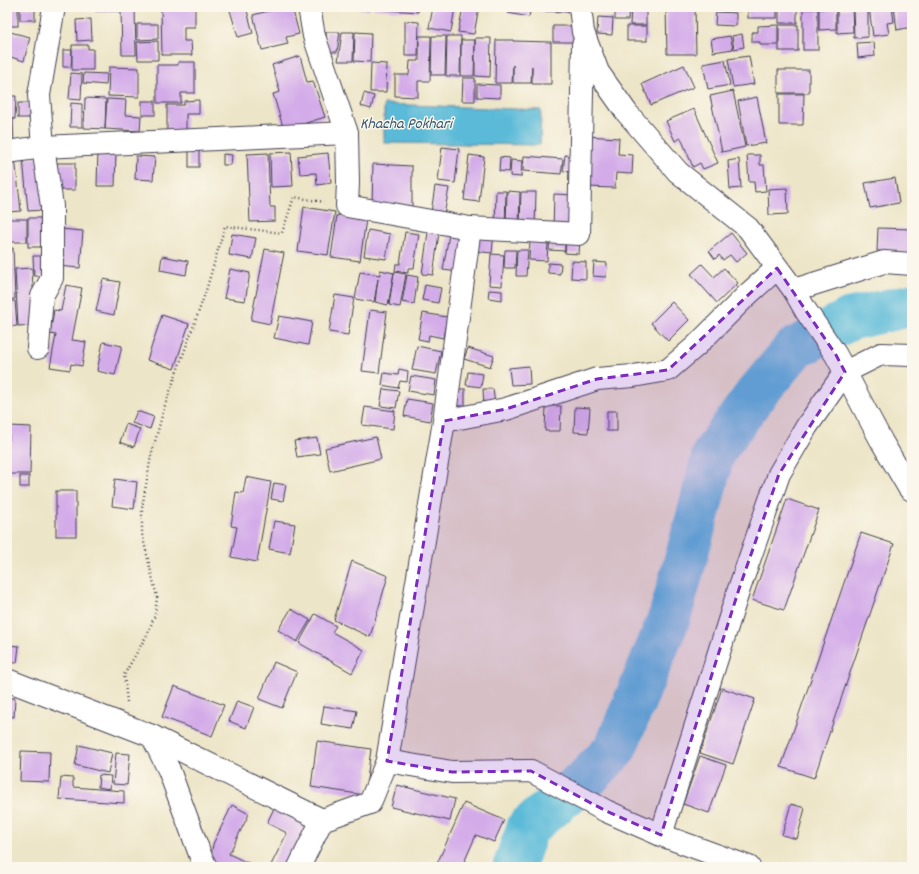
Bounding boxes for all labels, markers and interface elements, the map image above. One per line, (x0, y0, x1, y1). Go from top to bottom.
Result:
water label: Khacha Pokhari (360, 113, 455, 136)

